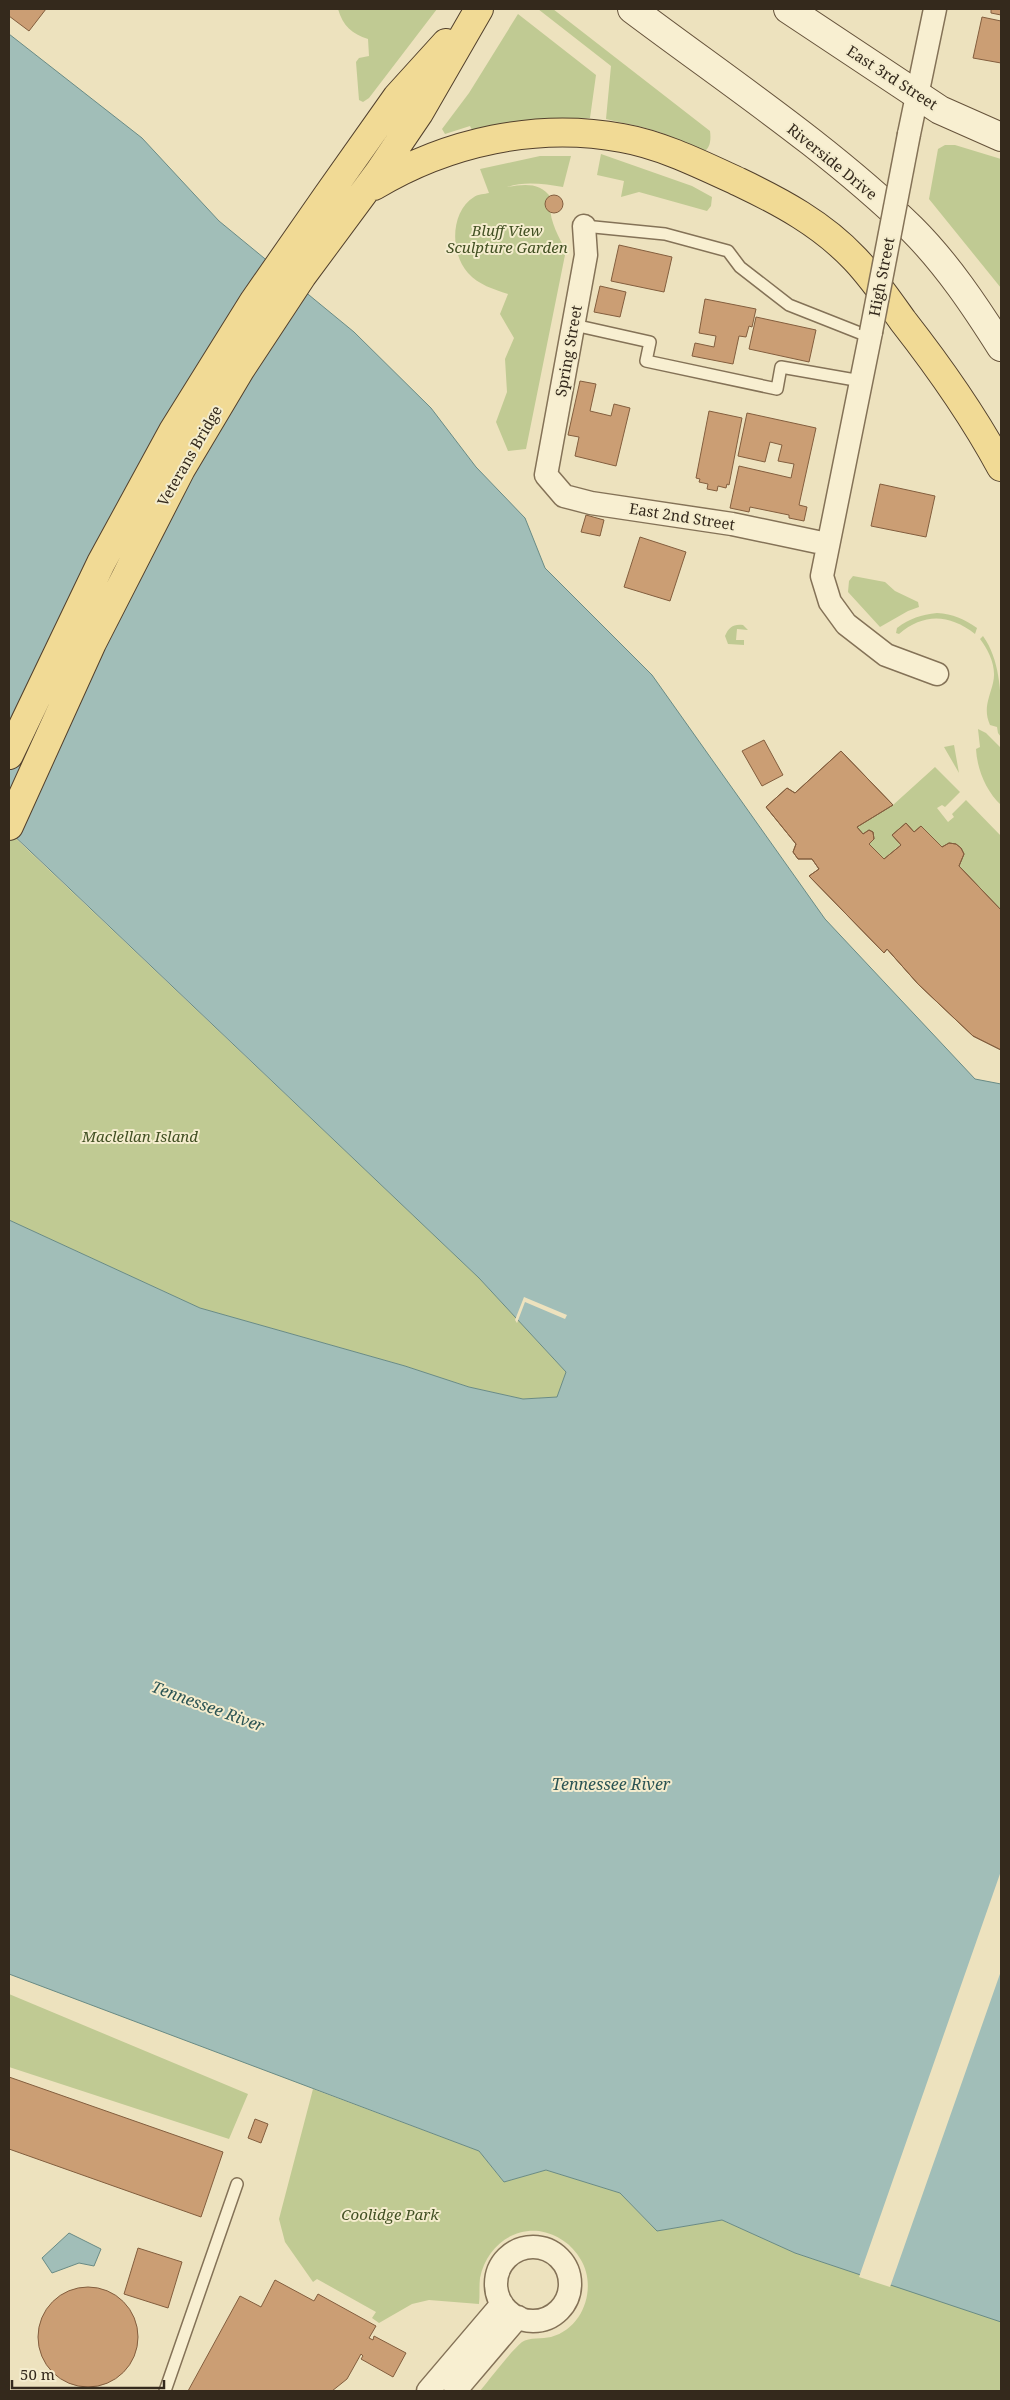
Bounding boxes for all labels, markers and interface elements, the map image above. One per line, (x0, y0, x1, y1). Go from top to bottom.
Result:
street label: East 3rd Street (843, 40, 942, 114)
street label: Riverside Drive (783, 119, 882, 204)
park label: Bluff View Sculpture Garden (446, 220, 568, 257)
street label: High Street (864, 236, 898, 318)
street label: Spring Street (550, 303, 586, 398)
street label: Veterans Bridge (152, 402, 226, 509)
street label: East 2nd Street (628, 498, 736, 534)
park label: Maclellan Island (81, 1126, 198, 1146)
water label: Tennessee River (149, 1675, 268, 1737)
water label: Tennessee River (552, 1773, 671, 1795)
park label: Coolidge Park (341, 2204, 439, 2224)
scale bar (12, 2358, 165, 2390)
text: 50 m (20, 2364, 55, 2384)

